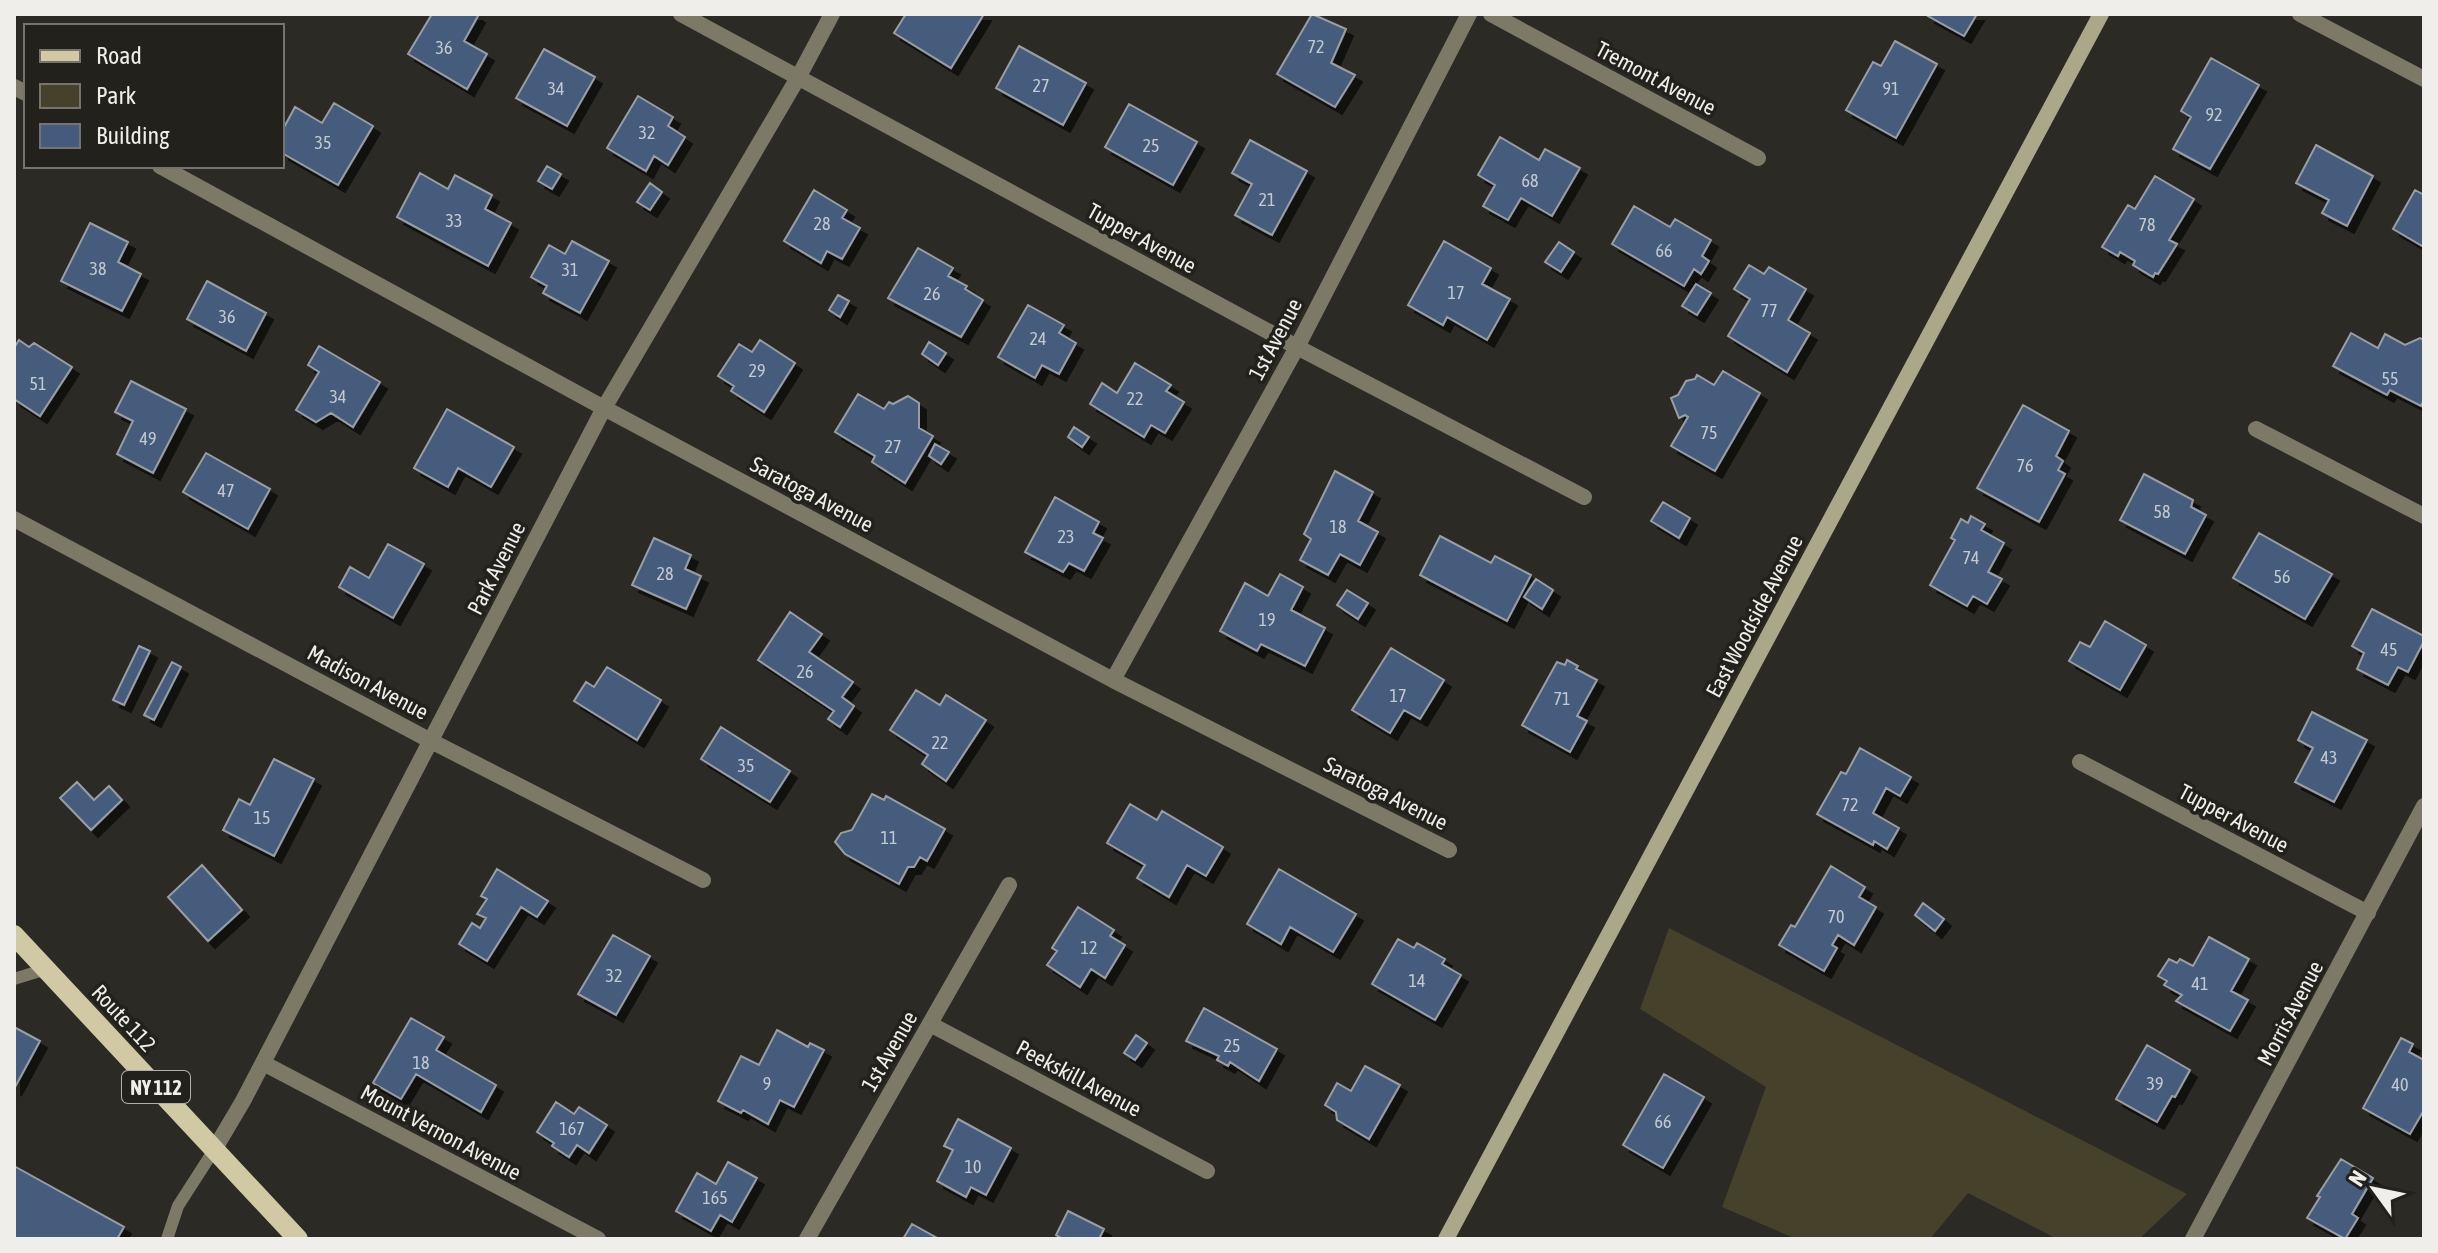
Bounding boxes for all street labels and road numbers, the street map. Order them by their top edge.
street label: Tremont Avenue [1592,36,1720,120]
street label: Tupper Avenue [1083,197,1201,279]
street label: 1st Avenue [1243,294,1307,384]
street label: Saratoga Avenue [746,451,878,537]
street label: Park Avenue [462,517,530,619]
street label: East Woodside Avenue [1700,530,1808,702]
street label: Madison Avenue [303,639,433,725]
street label: Saratoga Avenue [1320,751,1452,835]
street label: Tupper Avenue [2175,778,2293,858]
street label: Morris Avenue [2252,956,2328,1070]
street label: Route 112 [86,979,162,1057]
street label: 1st Avenue [856,1006,922,1096]
street label: Peekskill Avenue [1012,1034,1146,1122]
road number: NY 112 [122,1071,190,1103]
street label: Mount Vernon Avenue [356,1079,526,1185]

